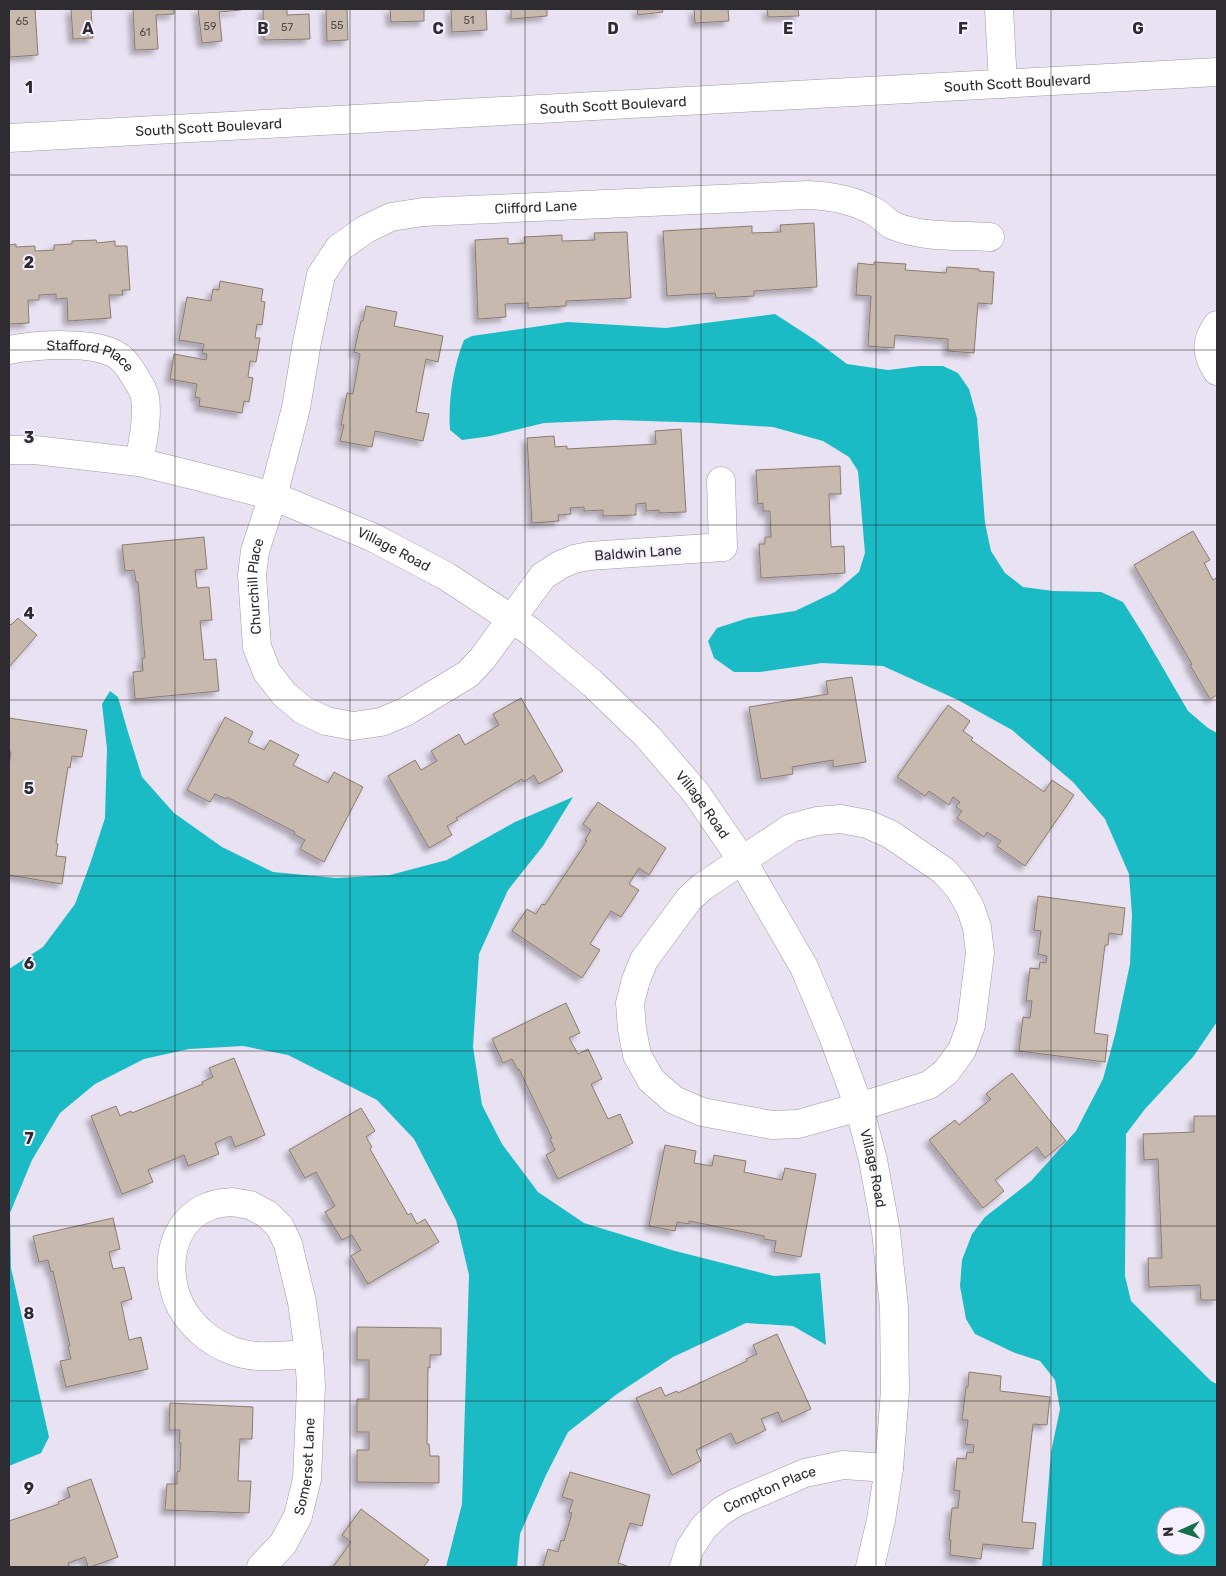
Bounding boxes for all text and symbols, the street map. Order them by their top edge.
house number: 51 [463,14,475,27]
house number: 65 [15,15,29,28]
text: A [82,19,94,38]
text: B [257,19,269,38]
house number: 55 [330,19,344,32]
text: C [432,19,444,38]
text: D [607,19,619,38]
text: E [783,19,793,38]
text: F [958,19,968,38]
text: G [1132,19,1144,38]
house number: 59 [203,20,217,33]
house number: 57 [281,21,293,34]
house number: 61 [139,26,151,39]
street label: South Scott Boulevard [944,70,1091,95]
text: 1 [25,78,33,97]
street label: South Scott Boulevard [539,92,687,117]
street label: South Scott Boulevard [135,115,283,140]
street label: Clifford Lane [494,197,578,217]
text: 2 [24,253,34,272]
street label: Stafford Place [46,337,138,375]
text: 3 [24,428,34,447]
street label: Village Road [355,523,433,575]
street label: Churchill Place [243,536,267,635]
street label: Baldwin Lane [594,541,682,565]
text: 4 [24,604,35,623]
street label: Village Road [672,767,733,842]
text: 5 [24,779,34,798]
text: 6 [24,954,34,973]
street label: Village Road [857,1127,890,1209]
text: 7 [24,1129,34,1148]
text: 8 [24,1304,35,1323]
street label: Somerset Lane [290,1417,318,1517]
street label: Compton Place [720,1462,818,1517]
text: 9 [24,1479,34,1498]
north arrow [1156,1506,1206,1556]
text: N [1160,1526,1177,1537]

